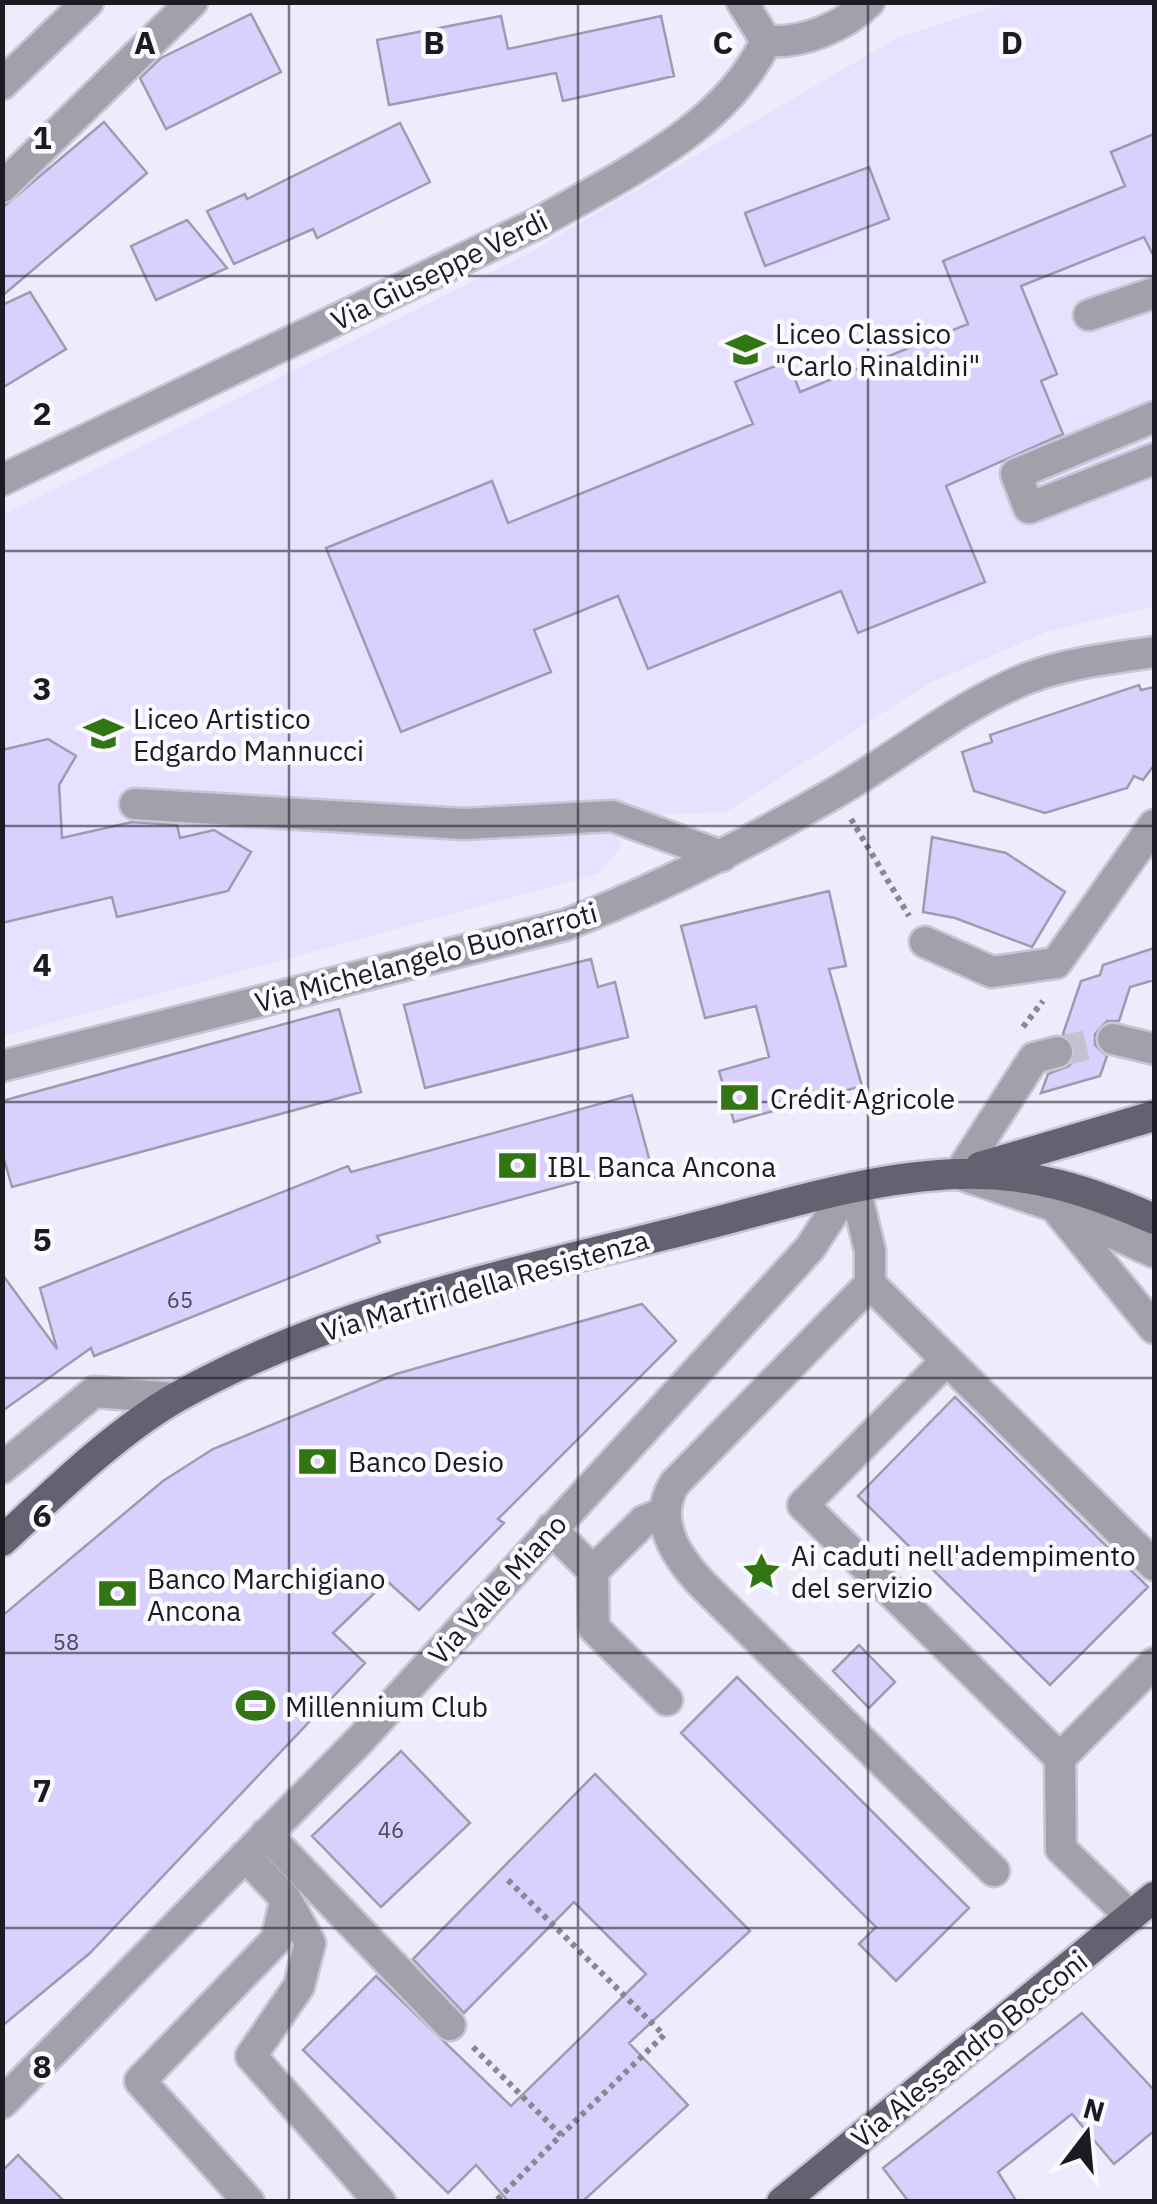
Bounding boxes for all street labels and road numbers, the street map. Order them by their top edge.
street label: Via Giuseppe Verdi [325,202,553,338]
street label: Via Michelangelo Buonarroti [251,893,601,1021]
street label: Via Martiri della Resistenza [317,1221,653,1349]
street label: Via Valle Miano [420,1506,574,1672]
street label: Via Alessandro Bocconi [843,1942,1095,2156]

